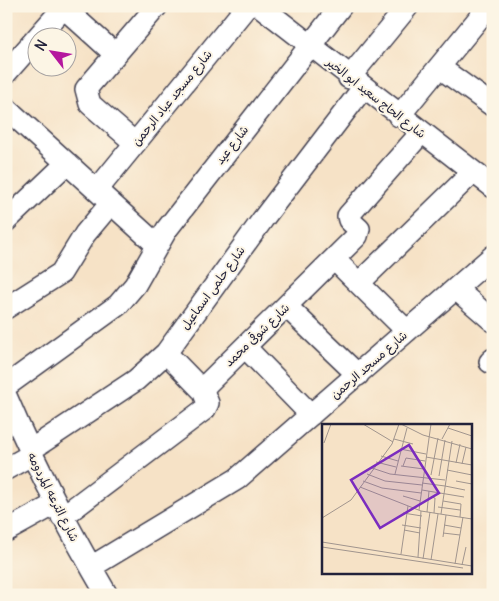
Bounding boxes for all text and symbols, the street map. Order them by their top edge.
north arrow [28,28,78,78]
text: N [31,37,51,54]
street label: شارع مسجد عباد الرحمن [128,47,216,150]
street label: شارع الحاج سعيد ابو الخير [322,54,429,143]
street label: شارع عيد [212,122,253,168]
street label: شارع حلمى اسماعيل [177,243,250,334]
street label: شارع شوقى محمد [221,300,294,371]
street label: شارع مسجد الرحمن [327,327,411,404]
inset map [322,424,472,574]
street label: شارع الترعه المردومه [23,450,82,545]

